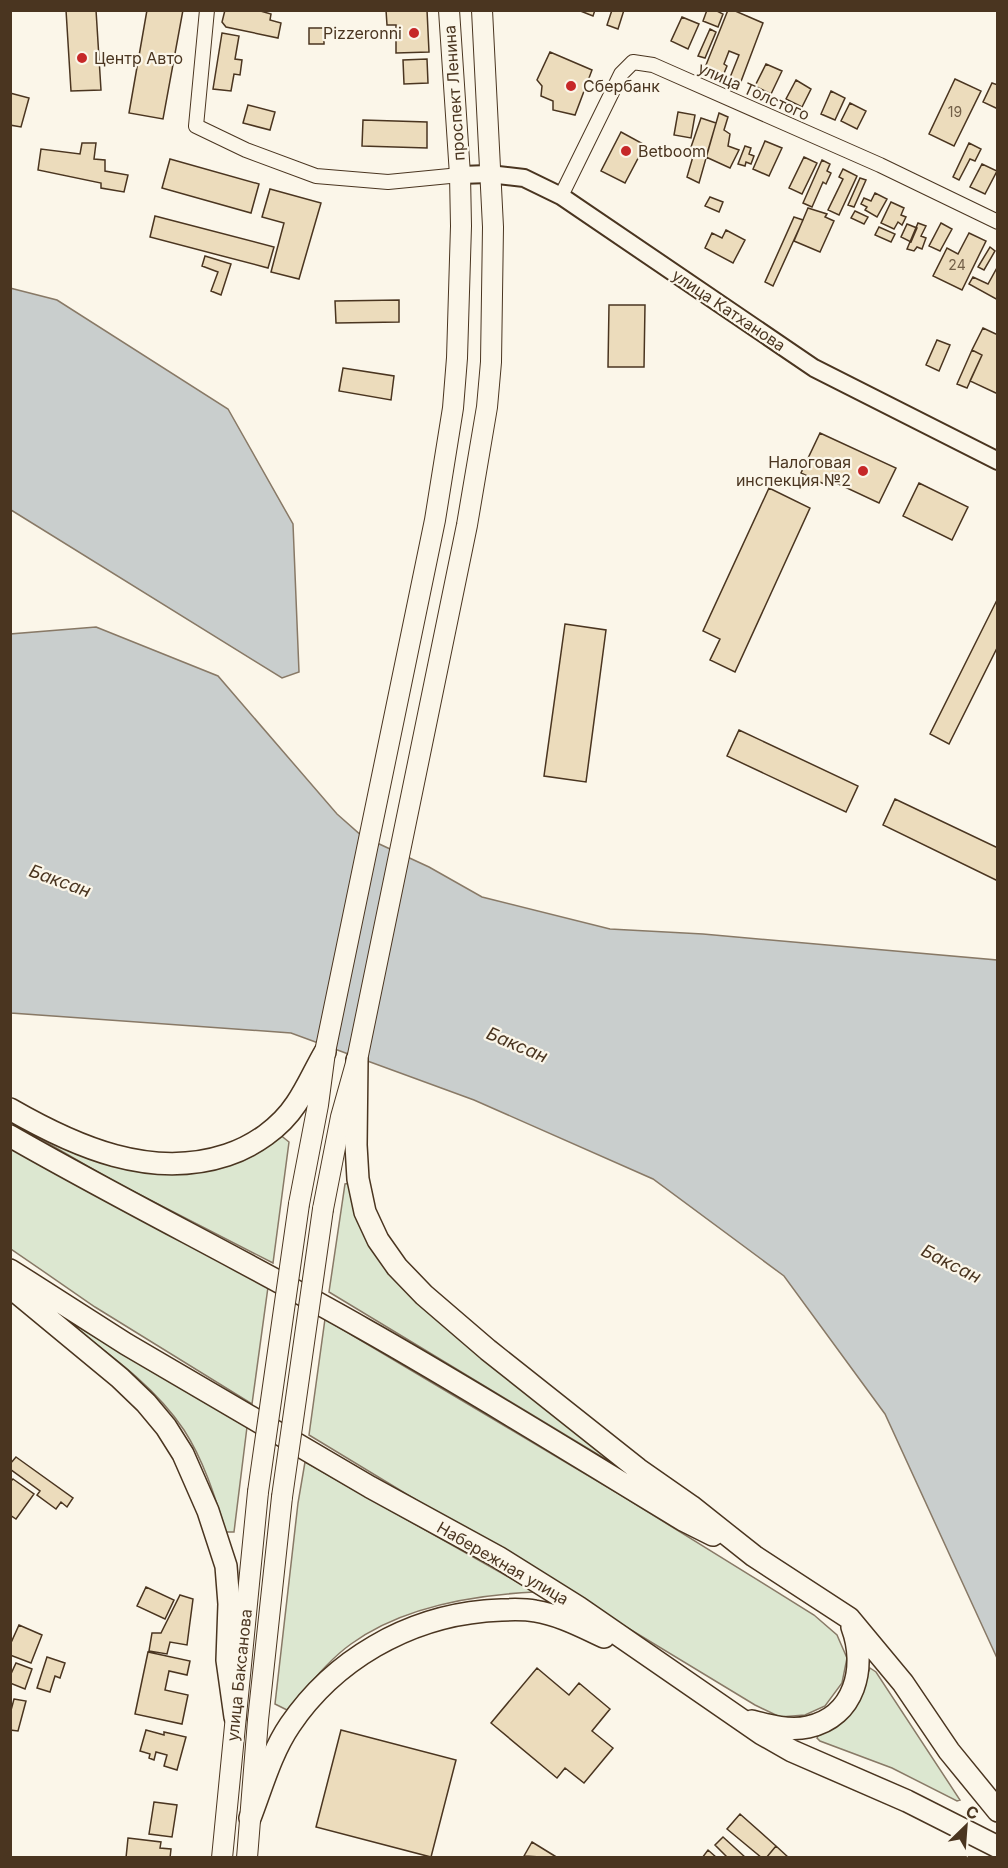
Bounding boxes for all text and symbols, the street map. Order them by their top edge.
place label: Pizzeronni [323,23,402,43]
street label: проспект Ленина [439,24,469,162]
marker: Pizzeronni [407,26,421,40]
place label: Центр Авто [94,48,183,68]
marker: Центр Авто [75,51,89,65]
street label: улица Толстого [695,57,813,125]
place label: Сбербанк [583,76,660,96]
marker: Сбербанк [564,79,578,93]
house number: 19 [948,103,962,120]
place label: Betboom [638,141,706,161]
marker: Betboom [619,144,633,158]
house number: 24 [948,256,966,273]
street label: улица Катханова [669,265,789,355]
place label: Налоговая инспекция №2 [736,452,851,490]
marker: Налоговая инспекция №2 [856,464,870,478]
water label: Баксан [26,860,94,901]
water label: Баксан [484,1022,551,1067]
water label: Баксан [918,1240,985,1288]
street label: Набережная улица [434,1517,572,1609]
street label: улица Баксанова [222,1608,256,1742]
north arrow [936,1796,996,1856]
text: С [963,1801,982,1824]

